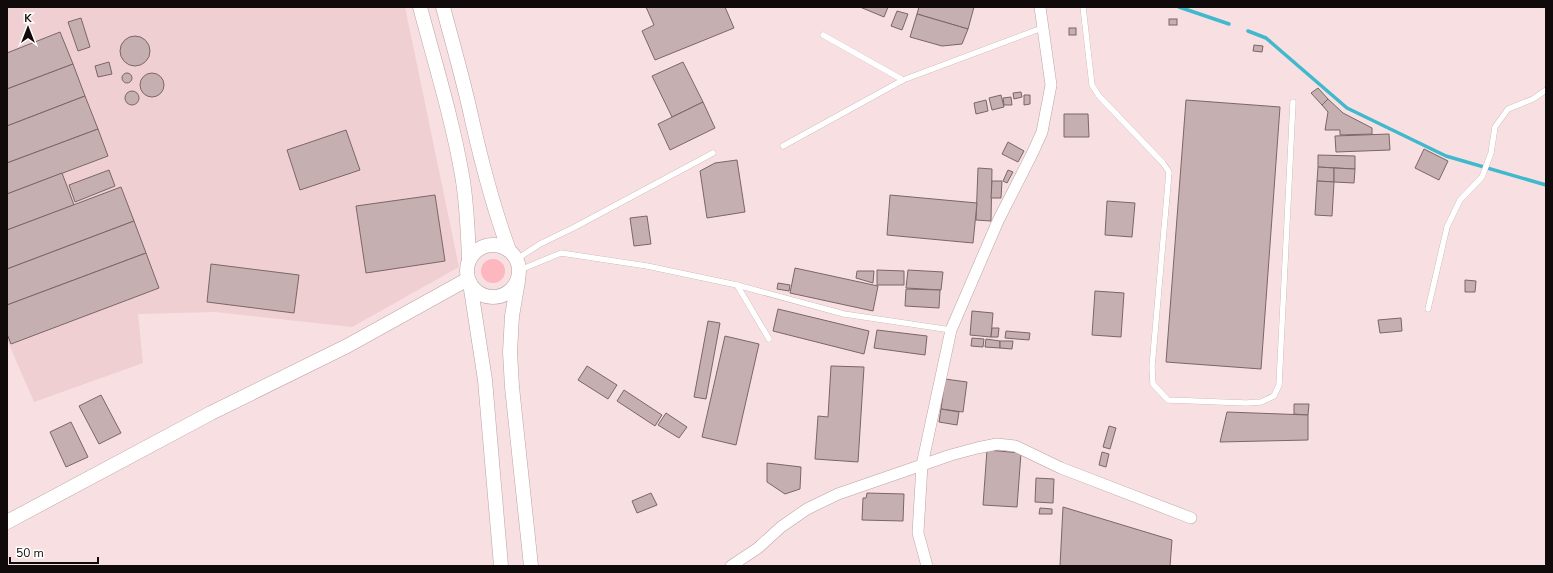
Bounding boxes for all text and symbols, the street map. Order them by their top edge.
north arrow [8,8,48,48]
text: K [24,11,32,26]
scale bar [10,539,98,565]
text: 50 m [16,545,44,561]

